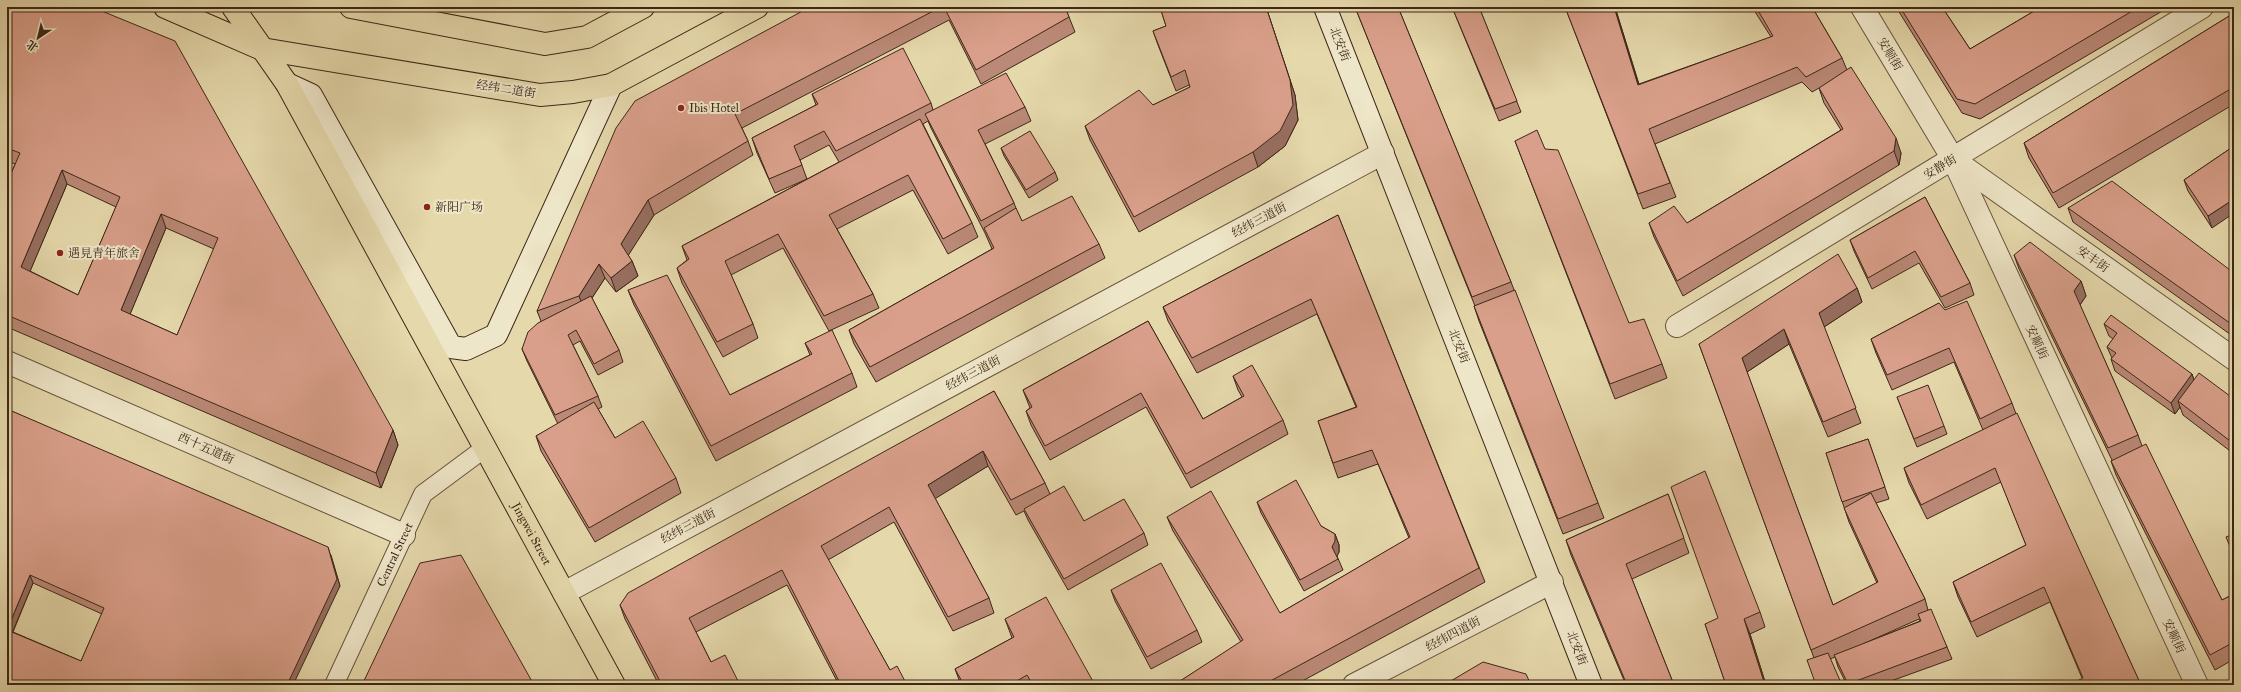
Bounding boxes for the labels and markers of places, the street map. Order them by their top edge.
place label: Ibis Hotel [689,101,740,115]
marker: Ibis Hotel [676,103,686,113]
place label: 新阳广场 [435,200,483,214]
marker: 新阳广场 [422,202,432,212]
place label: 遇見青年旅舍 [68,246,140,260]
marker: 遇見青年旅舍 [55,248,65,258]

